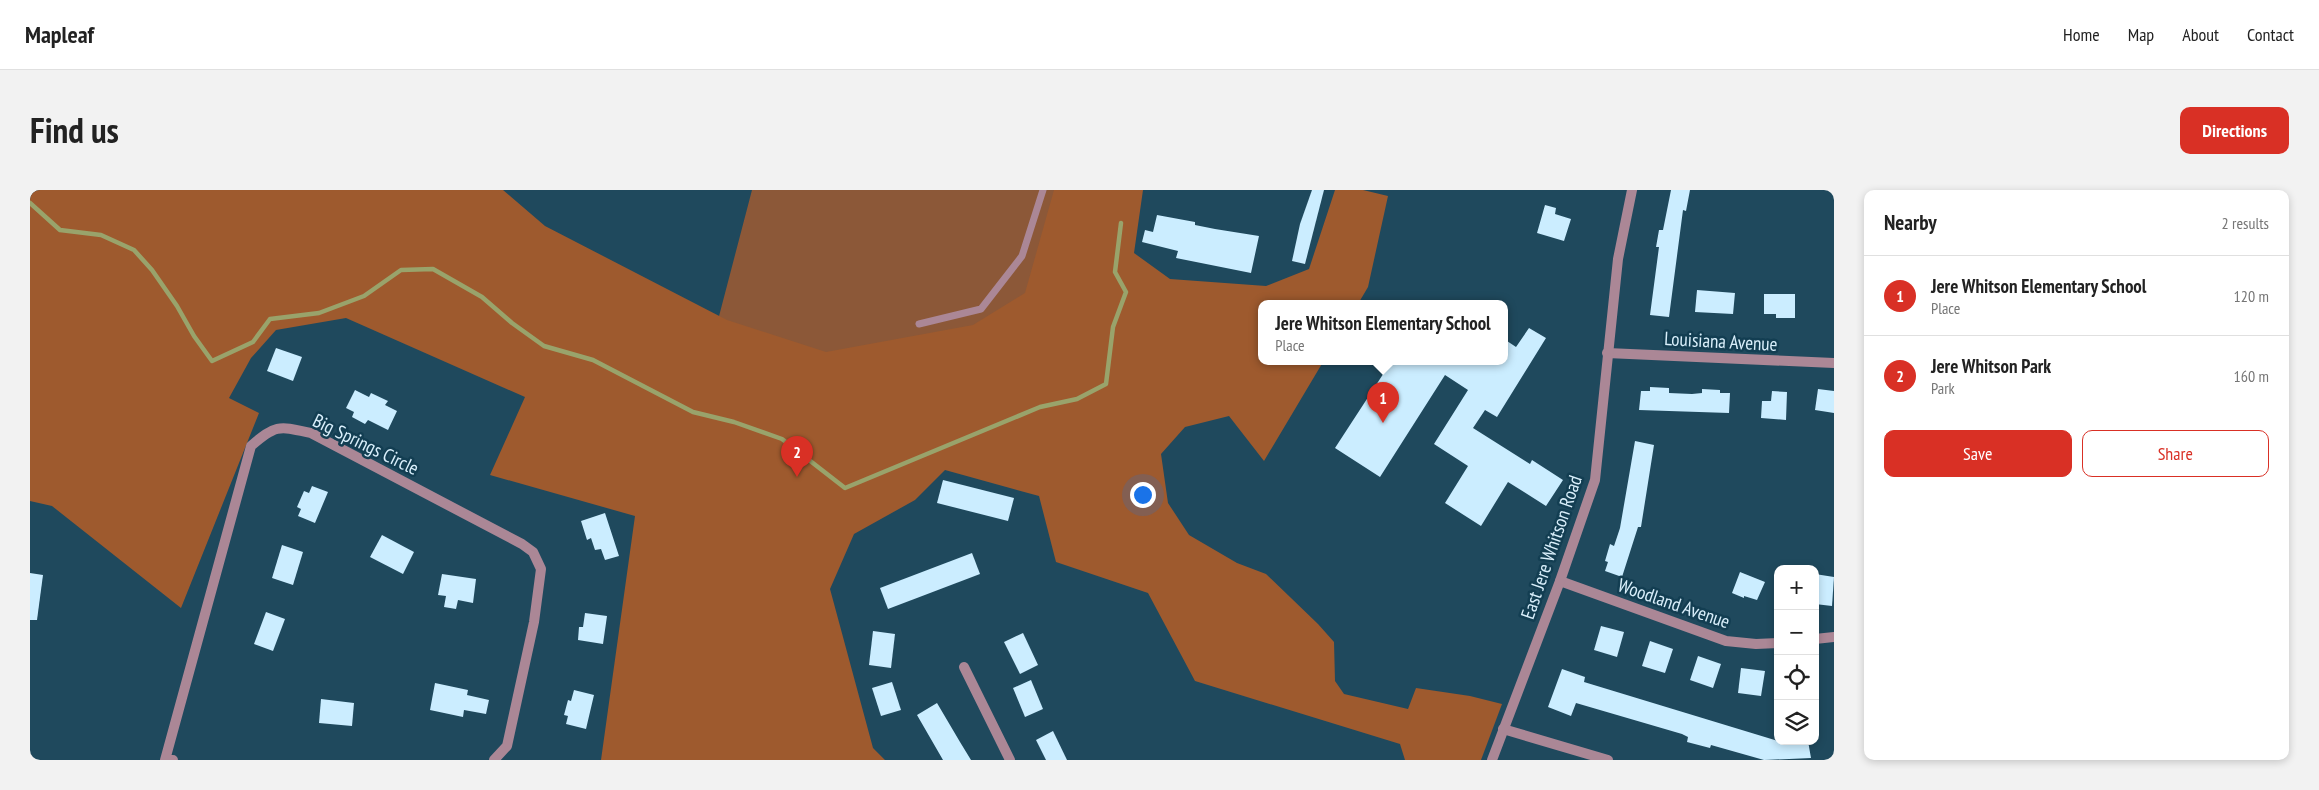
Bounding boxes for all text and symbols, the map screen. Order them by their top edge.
text: Mapleaf [25,19,94,50]
text: Home [2063,23,2100,46]
text: Map [2128,23,2154,46]
text: About [2182,23,2219,46]
text: Contact [2247,23,2294,46]
text: Find us [30,107,119,153]
button: Directions [2180,107,2289,154]
text: Nearby [1884,209,1937,236]
text: 2 results [2222,213,2269,233]
text: Jere Whitson Elementary School [1931,274,2146,298]
text: 1 [1896,286,1904,306]
text: 120 m [2234,286,2269,306]
text: Place [1931,298,1960,318]
popup [1258,300,1508,365]
text: Jere Whitson Elementary School [1275,311,1491,335]
street label: Louisiana Avenue [1664,326,1778,356]
text: Place [1275,335,1305,355]
text: Jere Whitson Park [1931,354,2051,378]
text: 2 [1896,366,1904,386]
text: 160 m [2234,366,2269,386]
text: Park [1931,378,1955,398]
pin: 1 [1367,382,1399,423]
street label: Big Springs Circle [309,408,423,480]
button: Save [1884,430,2072,477]
button: Share [2082,430,2269,477]
pin: 2 [781,436,813,477]
street label: East Jere Whitson Road [1515,472,1587,622]
your location [1130,482,1156,508]
map controls [1774,565,1819,745]
button: + [1774,565,1819,610]
street label: Woodland Avenue [1615,573,1733,633]
button: − [1774,610,1819,655]
button: locate [1774,655,1819,700]
button: layers [1774,700,1819,745]

